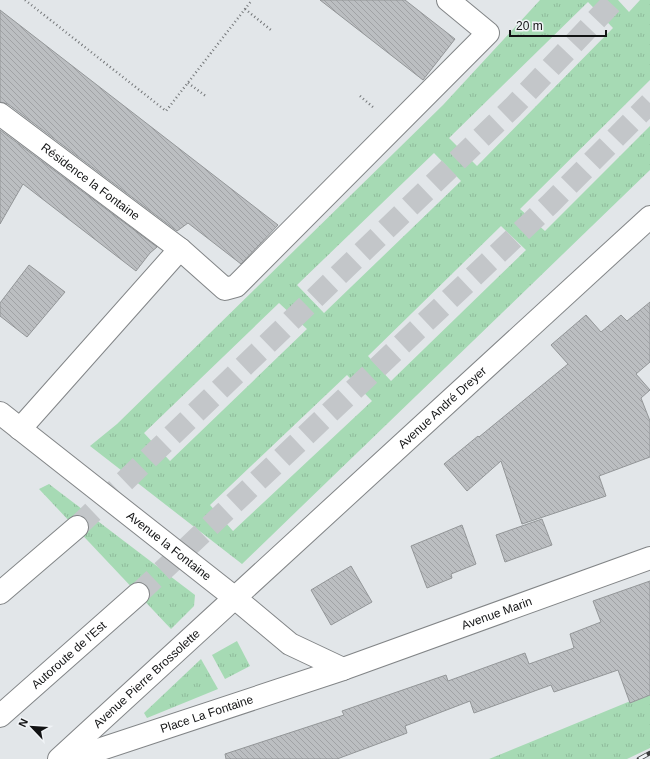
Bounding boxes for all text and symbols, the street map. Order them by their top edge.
scale bar [510,12,606,38]
text: 20 m [516,19,543,33]
street label: Résidence la Fontaine [38,140,143,223]
street label: Avenue André Dreyer [395,364,489,451]
street label: Avenue la Fontaine [124,509,214,584]
street label: Avenue Marin [460,594,534,633]
street label: Autoroute de l’Est [29,618,110,692]
street label: Avenue Pierre Brossolette [91,626,203,731]
street label: Place La Fontaine [159,692,255,736]
north arrow [12,707,52,747]
text: N [16,717,30,729]

